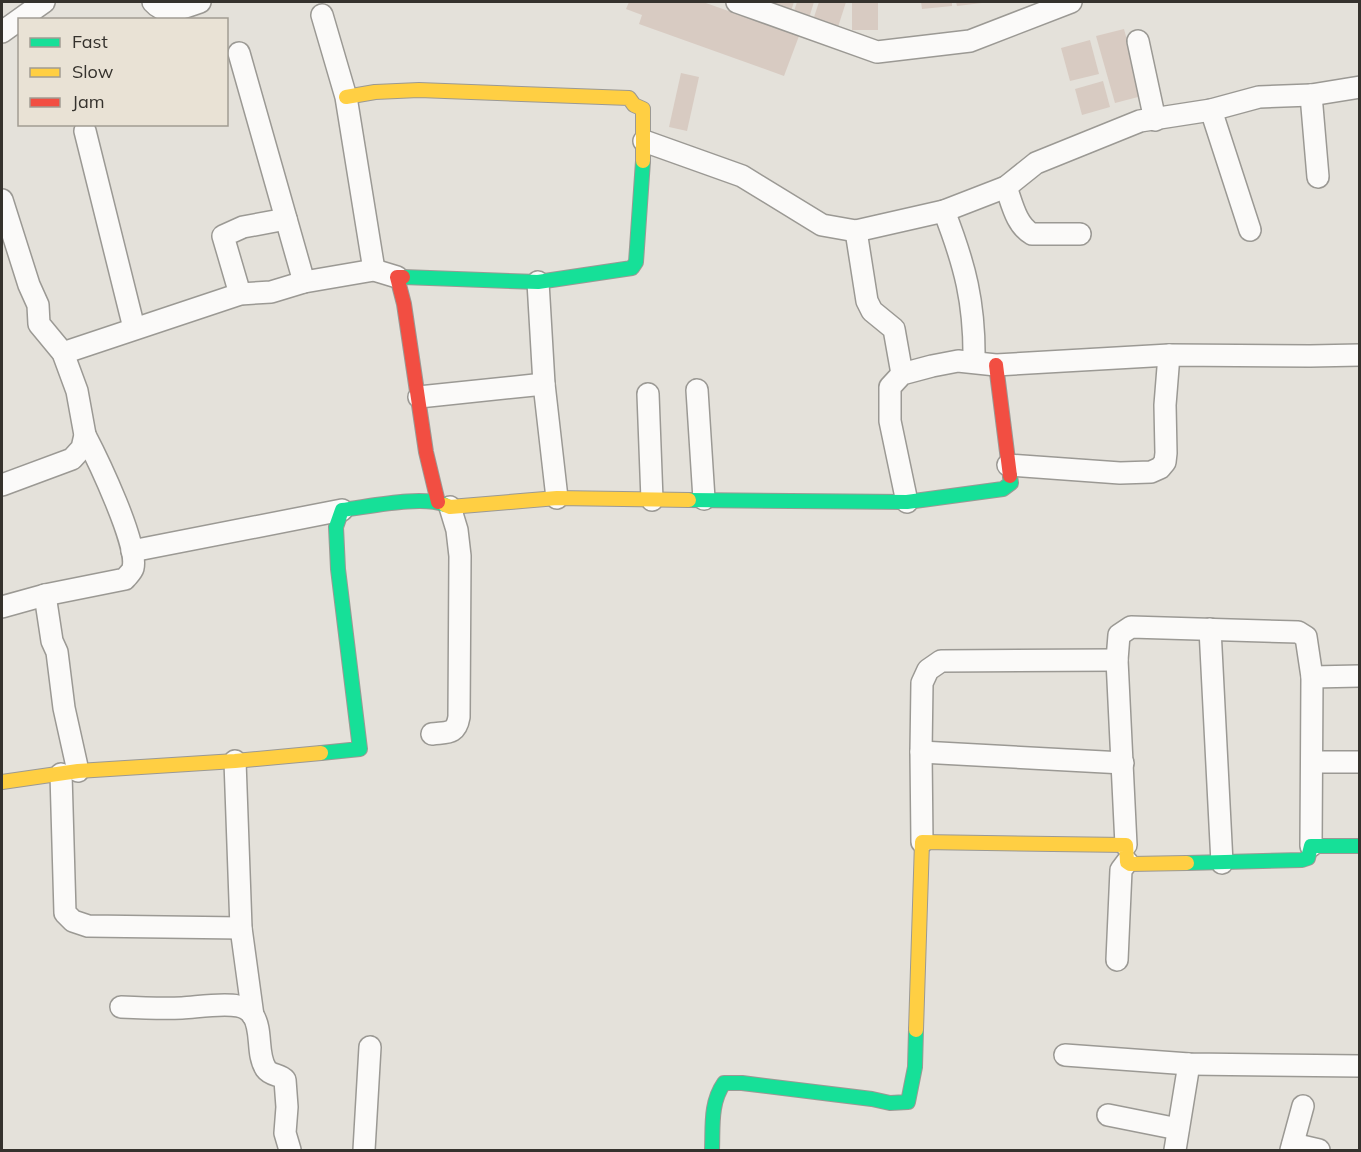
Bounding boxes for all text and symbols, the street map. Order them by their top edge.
legend [18,18,228,126]
text: Fast [72,30,108,53]
text: Slow [72,60,114,83]
text: Jam [72,90,105,113]

